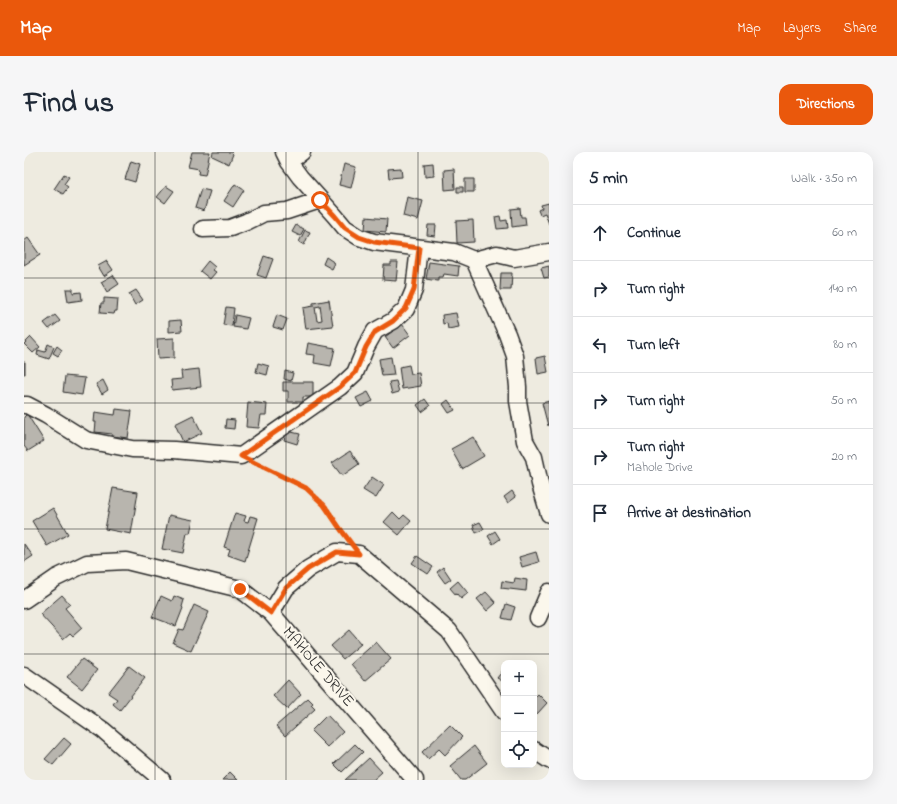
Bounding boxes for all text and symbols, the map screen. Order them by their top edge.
text: Map [20,15,52,42]
text: Map [737,18,761,39]
text: Layers [783,18,821,39]
text: Share [843,18,877,39]
text: Find us [24,84,114,125]
button: Directions [779,84,873,125]
text: 5 min [589,166,628,191]
text: Walk · 350 m [791,169,857,188]
route start [311,191,329,209]
icon: ahead [589,222,611,244]
text: Continue [627,222,681,244]
text: 60 m [832,223,857,242]
icon: right [589,278,611,300]
text: Turn right [627,278,685,300]
text: 140 m [829,279,857,298]
icon: left [589,334,611,356]
text: Turn left [627,334,680,356]
text: 80 m [833,335,857,354]
icon: right [589,390,611,412]
text: Turn right [627,390,685,412]
text: 50 m [831,391,857,410]
text: Turn right [627,436,685,458]
icon: right [589,446,611,468]
text: 20 m [832,447,857,466]
text: Mahole Drive [627,458,693,477]
icon: arrive [589,502,611,524]
text: Arrive at destination [627,502,751,524]
route end [231,580,249,598]
street label: MAHOLE DRIVE [276,622,360,712]
map controls [501,660,537,768]
button: + [501,660,537,696]
button: − [501,696,537,732]
button: locate [501,732,537,768]

